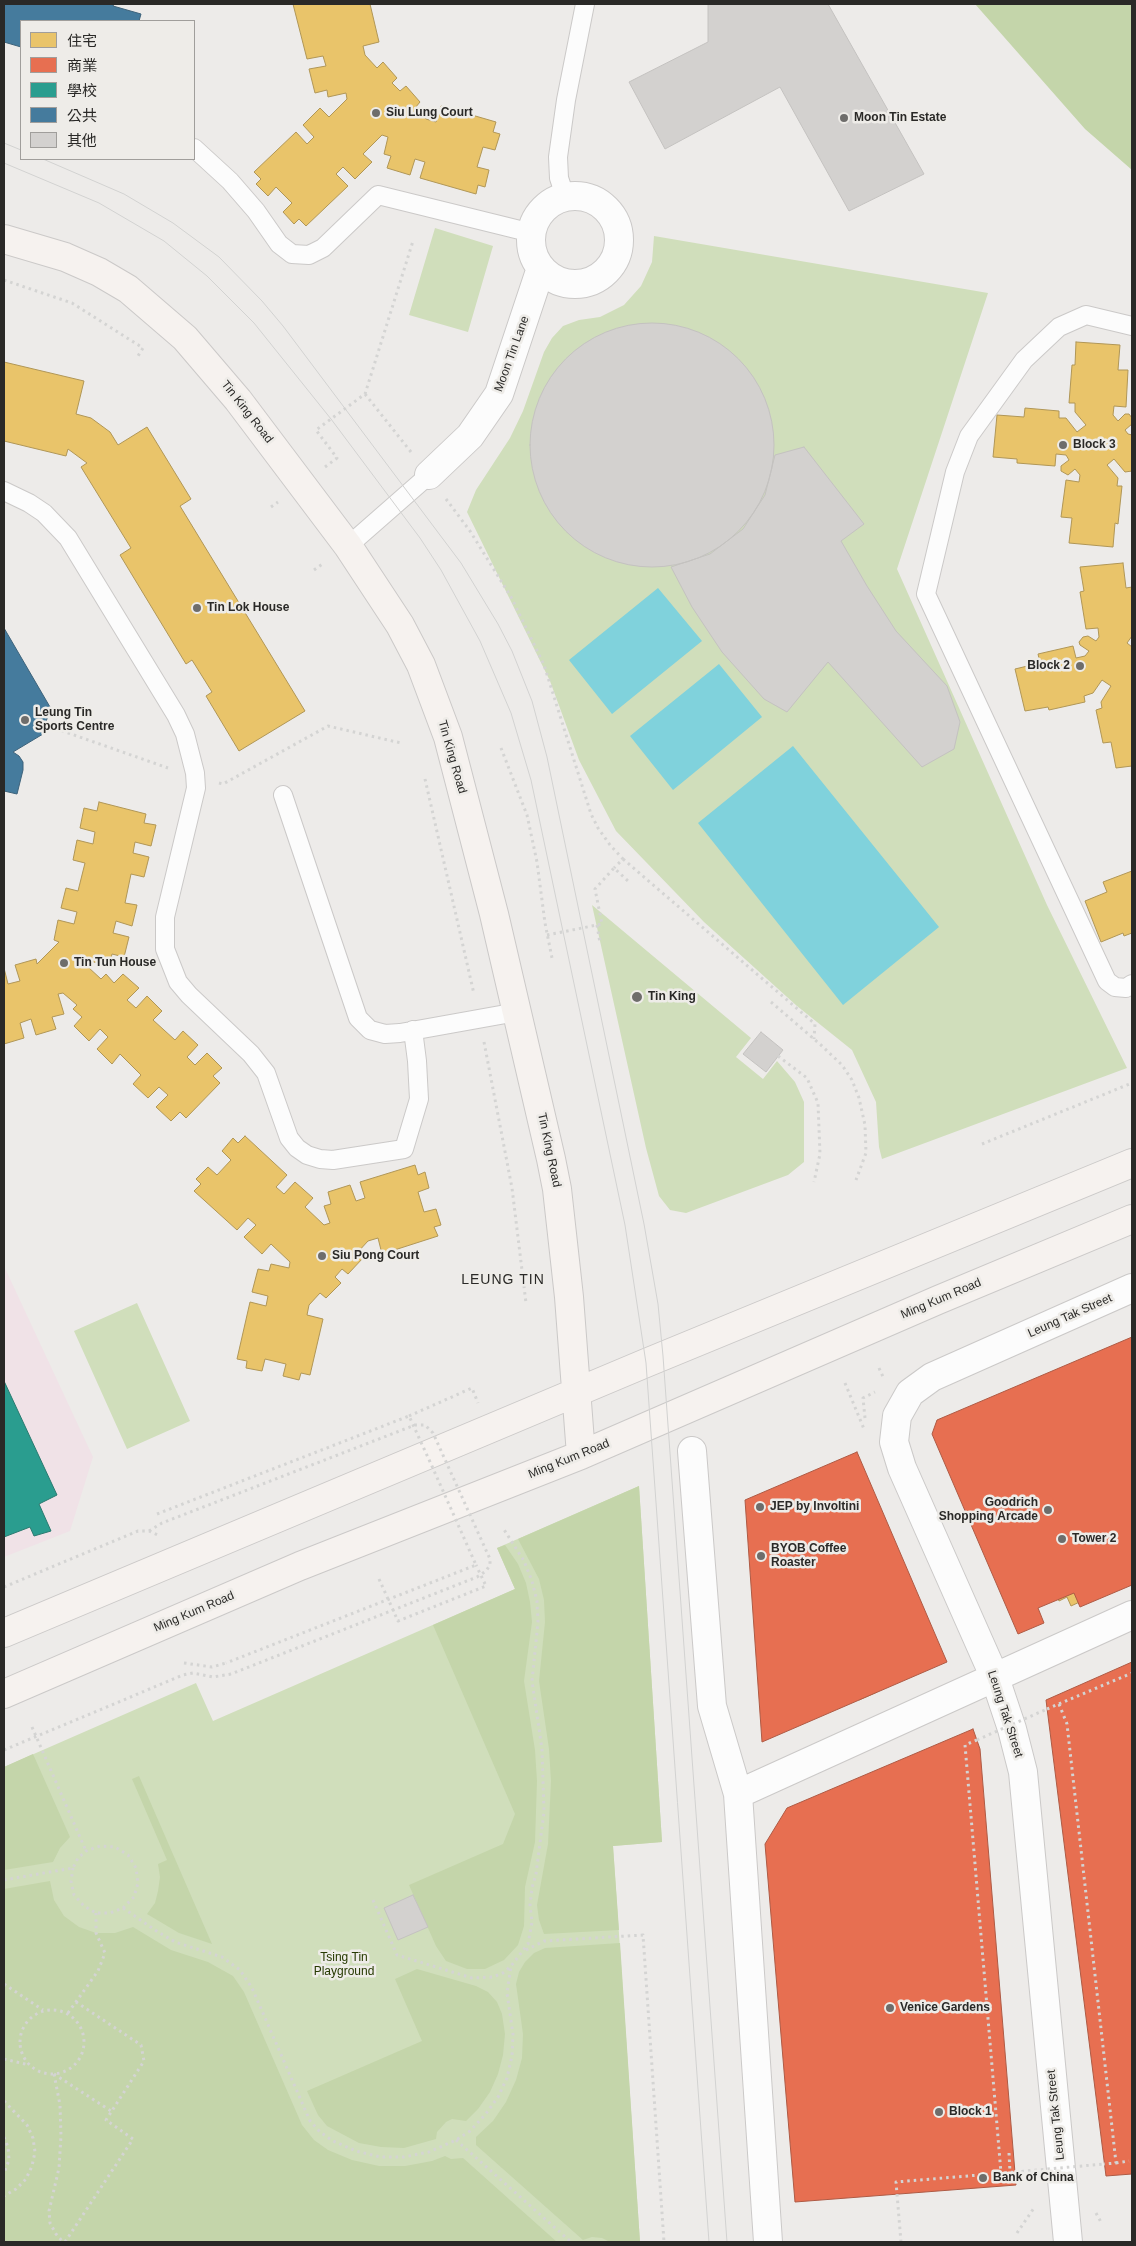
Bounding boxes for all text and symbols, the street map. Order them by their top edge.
legend [20,20,195,160]
text: 住宅 [67,32,97,49]
text: 商業 [67,57,97,74]
text: 學校 [67,82,97,99]
place label: Siu Lung Court [386,106,473,120]
text: 公共 [67,107,97,124]
marker: Siu Lung Court [370,107,382,119]
place label: Moon Tin Estate [854,111,946,125]
marker: Moon Tin Estate [838,112,850,124]
text: 其他 [67,132,97,149]
street label: Moon Tin Lane [492,314,532,394]
street label: Tin King Road [218,378,276,446]
place label: Block 3 [1073,438,1116,452]
marker: Block 3 [1057,439,1069,451]
place label: Tin Lok House [207,601,289,615]
marker: Tin Lok House [191,602,203,614]
place label: Block 2 [1027,659,1070,673]
marker: Block 2 [1074,660,1086,672]
place label: Leung Tin Sports Centre [35,706,114,734]
marker: Leung Tin Sports Centre [19,714,31,726]
street label: Tin King Road [435,719,469,795]
place label: Tin Tun House [74,956,156,970]
marker: Tin Tun House [58,957,70,969]
marker: Tin King [630,990,644,1004]
place label: Tin King [648,990,696,1004]
street label: Tin King Road [534,1112,564,1188]
place label: Siu Pong Court [332,1249,419,1263]
marker: Siu Pong Court [316,1250,328,1262]
district label: LEUNG TIN [460,1272,546,1288]
street label: Ming Kum Road [899,1276,983,1322]
street label: Leung Tak Street [1026,1291,1114,1341]
street label: Ming Kum Road [526,1436,612,1482]
place label: Goodrich Shopping Arcade [939,1496,1038,1524]
place label: JEP by Involtini [770,1500,859,1514]
marker: JEP by Involtini [754,1501,766,1513]
marker: Goodrich Shopping Arcade [1042,1504,1054,1516]
place label: Tower 2 [1072,1532,1116,1546]
marker: Tower 2 [1056,1533,1068,1545]
place label: BYOB Coffee Roaster [771,1542,846,1570]
marker: BYOB Coffee Roaster [755,1550,767,1562]
street label: Ming Kum Road [152,1589,236,1635]
street label: Leung Tak Street [984,1669,1026,1759]
park label: Tsing Tin Playground [314,1951,374,1979]
place label: Venice Gardens [900,2001,990,2015]
marker: Venice Gardens [884,2002,896,2014]
street label: Leung Tak Street [1044,2069,1068,2161]
place label: Block 1 [949,2105,992,2119]
marker: Block 1 [933,2106,945,2118]
place label: Bank of China [993,2171,1074,2185]
marker: Bank of China [977,2172,989,2184]

